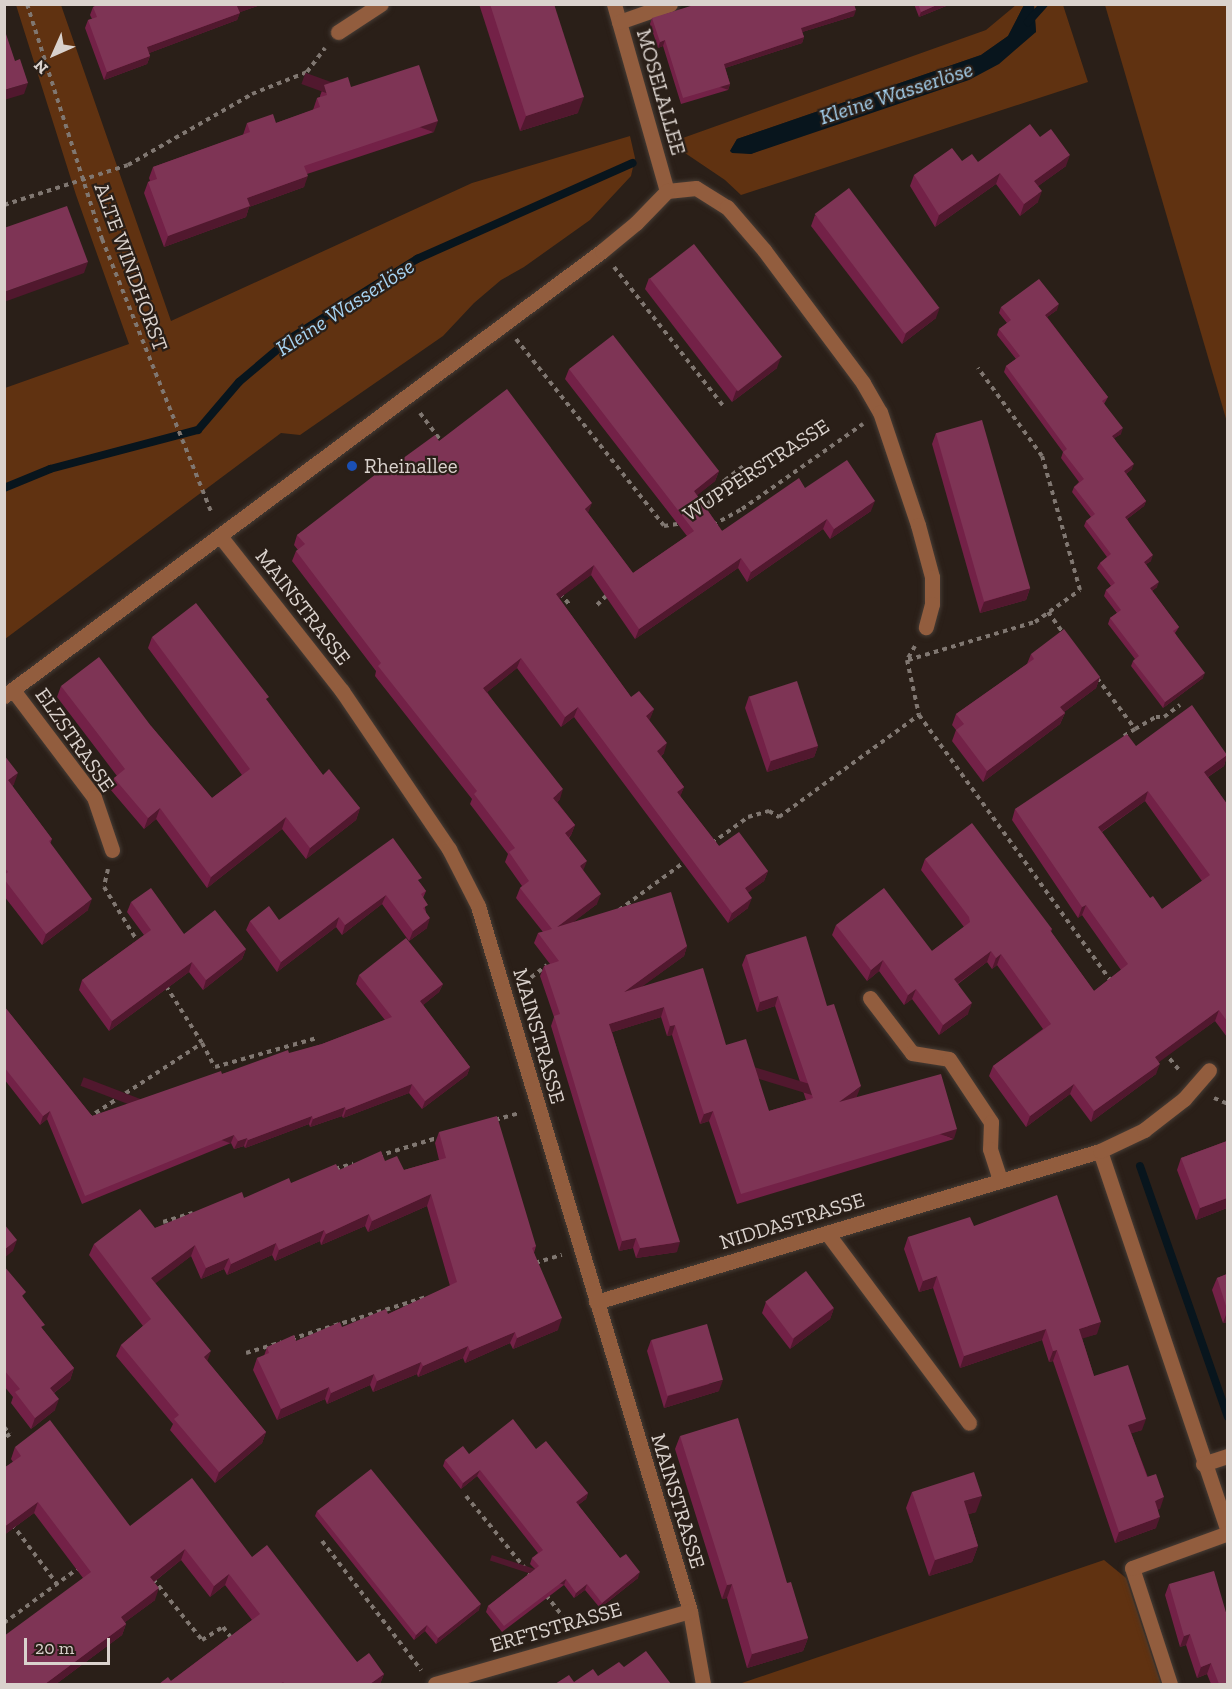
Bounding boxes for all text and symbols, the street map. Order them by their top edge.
north arrow [24,24,84,84]
street label: MOSELALLEE [631,26,691,158]
text: N [30,56,52,78]
water label: Kleine Wasserlöse [816,56,976,130]
street label: ALTE WINDHORST [89,179,173,355]
water label: Kleine Wasserlöse [271,252,419,362]
street label: WUPPERSTRASSE [678,413,834,527]
place label: Rheinallee [364,453,458,479]
marker: Rheinallee [345,459,359,473]
street label: MAINSTRASSE [250,544,356,670]
street label: ELZSTRASSE [30,683,120,797]
street label: MAINSTRASSE [508,965,570,1107]
street label: NIDDASTRASSE [717,1187,867,1255]
street label: MAINSTRASSE [645,1430,711,1572]
street label: ERFTSTRASSE [487,1596,625,1658]
scale bar [27,1626,112,1664]
text: 20 m [35,1637,74,1659]

